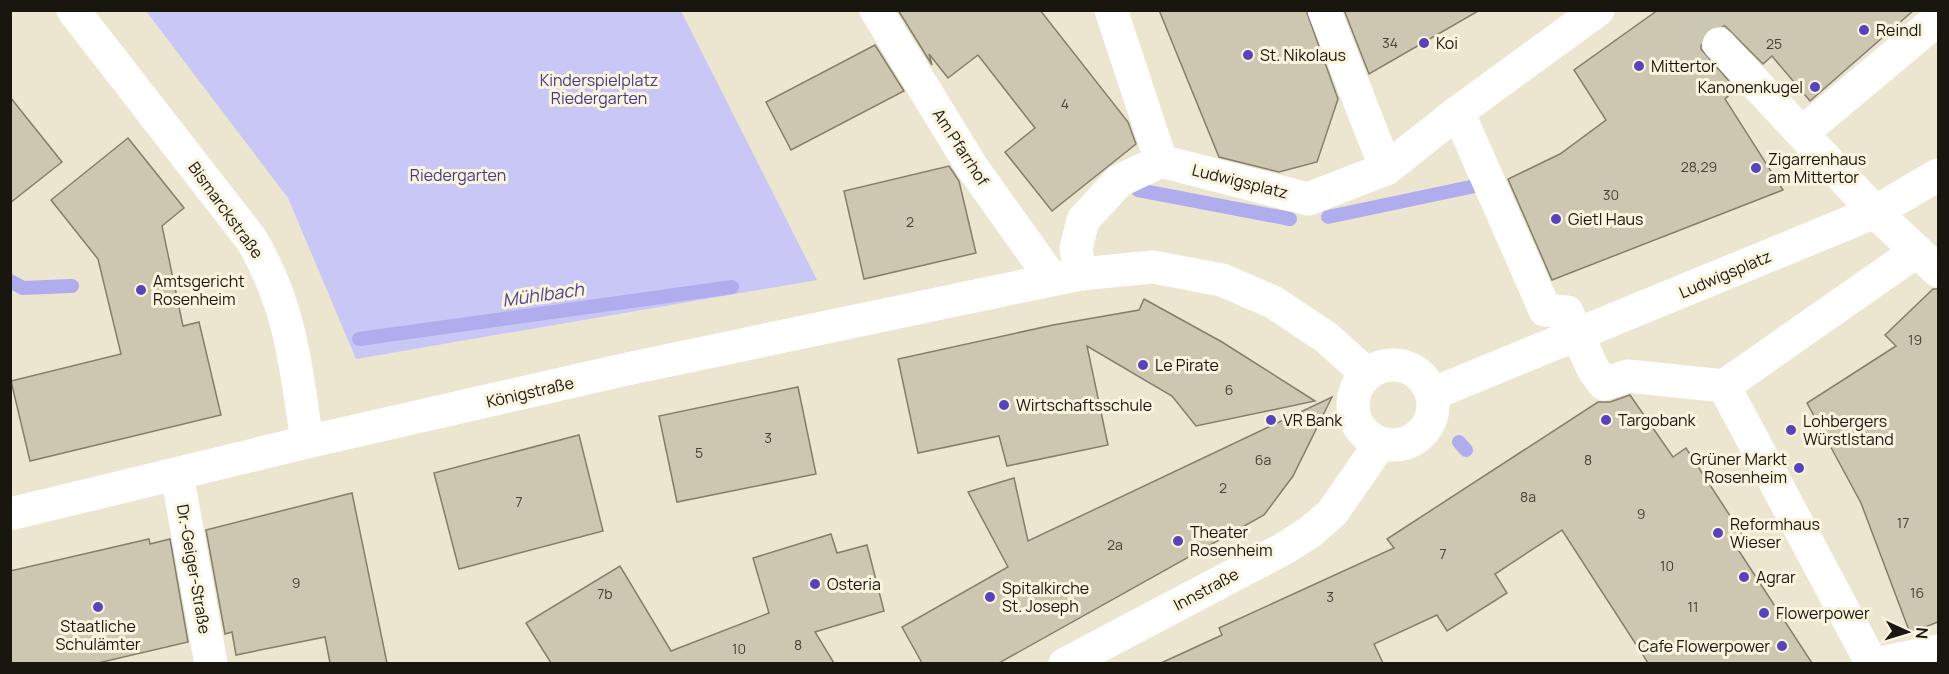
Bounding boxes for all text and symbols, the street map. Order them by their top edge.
place label: Reindl [1876,19,1922,41]
marker: Reindl [1857,23,1871,37]
place label: Koi [1436,32,1458,54]
house number: 34 [1382,33,1398,52]
house number: 25 [1766,34,1782,53]
marker: Koi [1417,36,1431,50]
place label: St. Nikolaus [1260,44,1346,66]
marker: St. Nikolaus [1241,48,1255,62]
place label: Mittertor [1651,55,1717,77]
marker: Mittertor [1632,59,1646,73]
park label: Kinderspielplatz Riedergarten [540,69,658,109]
place label: Kanonenkugel [1698,76,1803,98]
marker: Kanonenkugel [1808,80,1822,94]
house number: 4 [1061,94,1069,113]
street label: Am Pfarrhof [928,104,994,190]
place label: Zigarrenhaus am Mittertor [1768,148,1866,188]
street label: Bismarckstraße [183,157,269,263]
house number: 28,29 [1681,157,1717,176]
street label: Ludwigsplatz [1190,158,1290,204]
marker: Zigarrenhaus am Mittertor [1749,161,1763,175]
park label: Riedergarten [410,164,506,186]
house number: 30 [1603,185,1619,204]
place label: Gietl Haus [1568,208,1643,230]
house number: 2 [906,212,914,231]
marker: Gietl Haus [1549,212,1563,226]
street label: Ludwigsplatz [1676,245,1774,303]
place label: Amtsgericht Rosenheim [153,270,245,310]
water label: Mühlbach [501,276,586,312]
marker: Amtsgericht Rosenheim [134,283,148,297]
house number: 19 [1908,330,1922,349]
place label: Le Pirate [1155,354,1219,376]
marker: Le Pirate [1136,358,1150,372]
street label: Königstraße [484,371,576,413]
house number: 6 [1225,380,1233,399]
place label: Wirtschaftsschule [1016,394,1152,416]
marker: Wirtschaftsschule [997,398,1011,412]
place label: VR Bank [1283,409,1343,431]
place label: Targobank [1618,409,1697,431]
place label: Lohbergers Würstlstand [1803,410,1894,450]
marker: VR Bank [1264,413,1278,427]
marker: Targobank [1599,413,1613,427]
marker: Lohbergers Würstlstand [1784,423,1798,437]
house number: 3 [764,428,772,447]
house number: 5 [695,443,703,462]
place label: Grüner Markt Rosenheim [1690,448,1787,488]
house number: 6a [1255,450,1271,469]
house number: 8 [1584,450,1592,469]
marker: Grüner Markt Rosenheim [1792,461,1806,475]
house number: 2 [1219,478,1227,497]
house number: 8a [1520,487,1536,506]
house number: 7 [515,492,523,511]
street label: Dr.-Geiger-Straße [172,502,216,636]
house number: 9 [1637,504,1645,523]
place label: Reformhaus Wieser [1730,513,1820,553]
house number: 17 [1897,513,1909,532]
place label: Theater Rosenheim [1190,521,1273,561]
marker: Reformhaus Wieser [1711,526,1725,540]
marker: Theater Rosenheim [1171,534,1185,548]
house number: 2a [1107,535,1123,554]
house number: 7 [1439,544,1447,563]
house number: 10 [1660,556,1674,575]
street label: Innstraße [1170,563,1242,615]
place label: Agrar [1756,566,1796,588]
marker: Agrar [1737,570,1751,584]
house number: 9 [292,573,300,592]
place label: Osteria [827,573,881,595]
marker: Osteria [808,577,822,591]
place label: Spitalkirche St. Joseph [1002,577,1089,617]
house number: 16 [1910,583,1924,602]
house number: 7b [597,584,613,603]
house number: 3 [1326,587,1334,606]
marker: Spitalkirche St. Joseph [983,590,997,604]
house number: 11 [1688,597,1698,616]
marker: Staatliche Schulämter [91,600,105,614]
place label: Flowerpower [1776,602,1870,624]
north arrow [1877,602,1937,662]
marker: Flowerpower [1757,606,1771,620]
place label: Staatliche Schulämter [55,615,141,655]
text: N [1911,627,1933,640]
house number: 8 [794,635,802,654]
place label: Cafe Flowerpower [1638,635,1770,657]
house number: 10 [732,639,746,658]
marker: Cafe Flowerpower [1775,639,1789,653]

